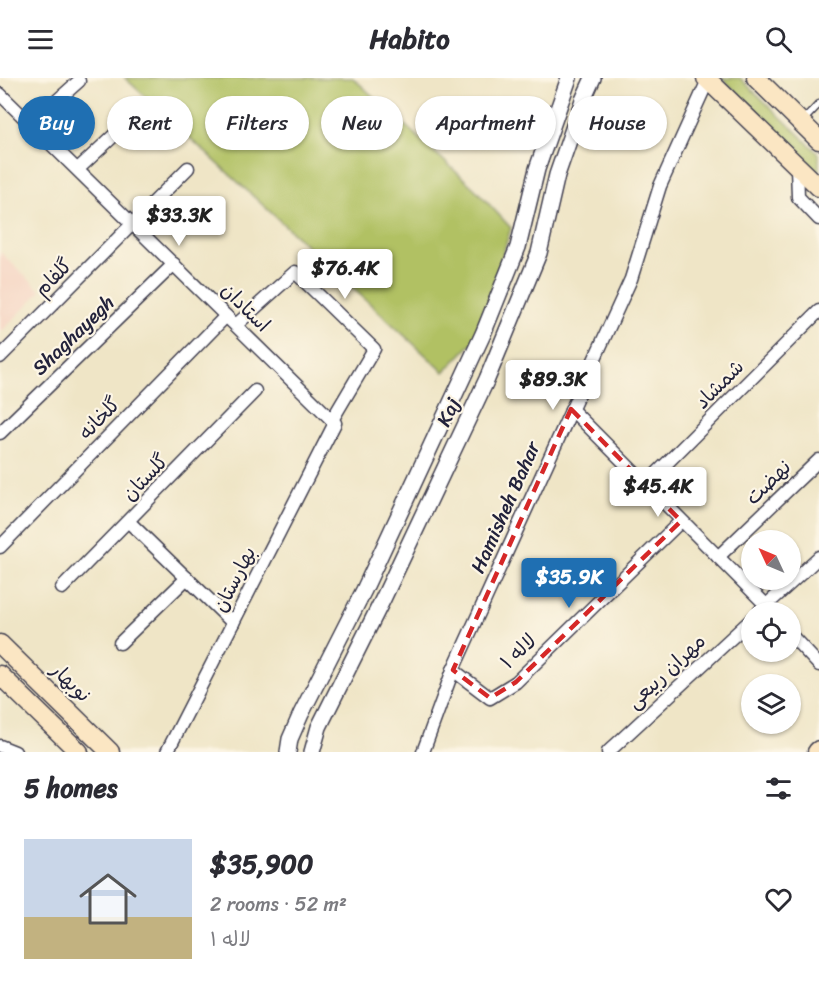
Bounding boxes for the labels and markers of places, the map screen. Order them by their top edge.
pin: $33.3K [130,196,228,247]
pin: $76.4K [296,249,394,300]
pin: $89.3K [504,360,602,411]
pin: $45.4K [609,467,707,518]
pin: $35.9K [520,558,618,609]

